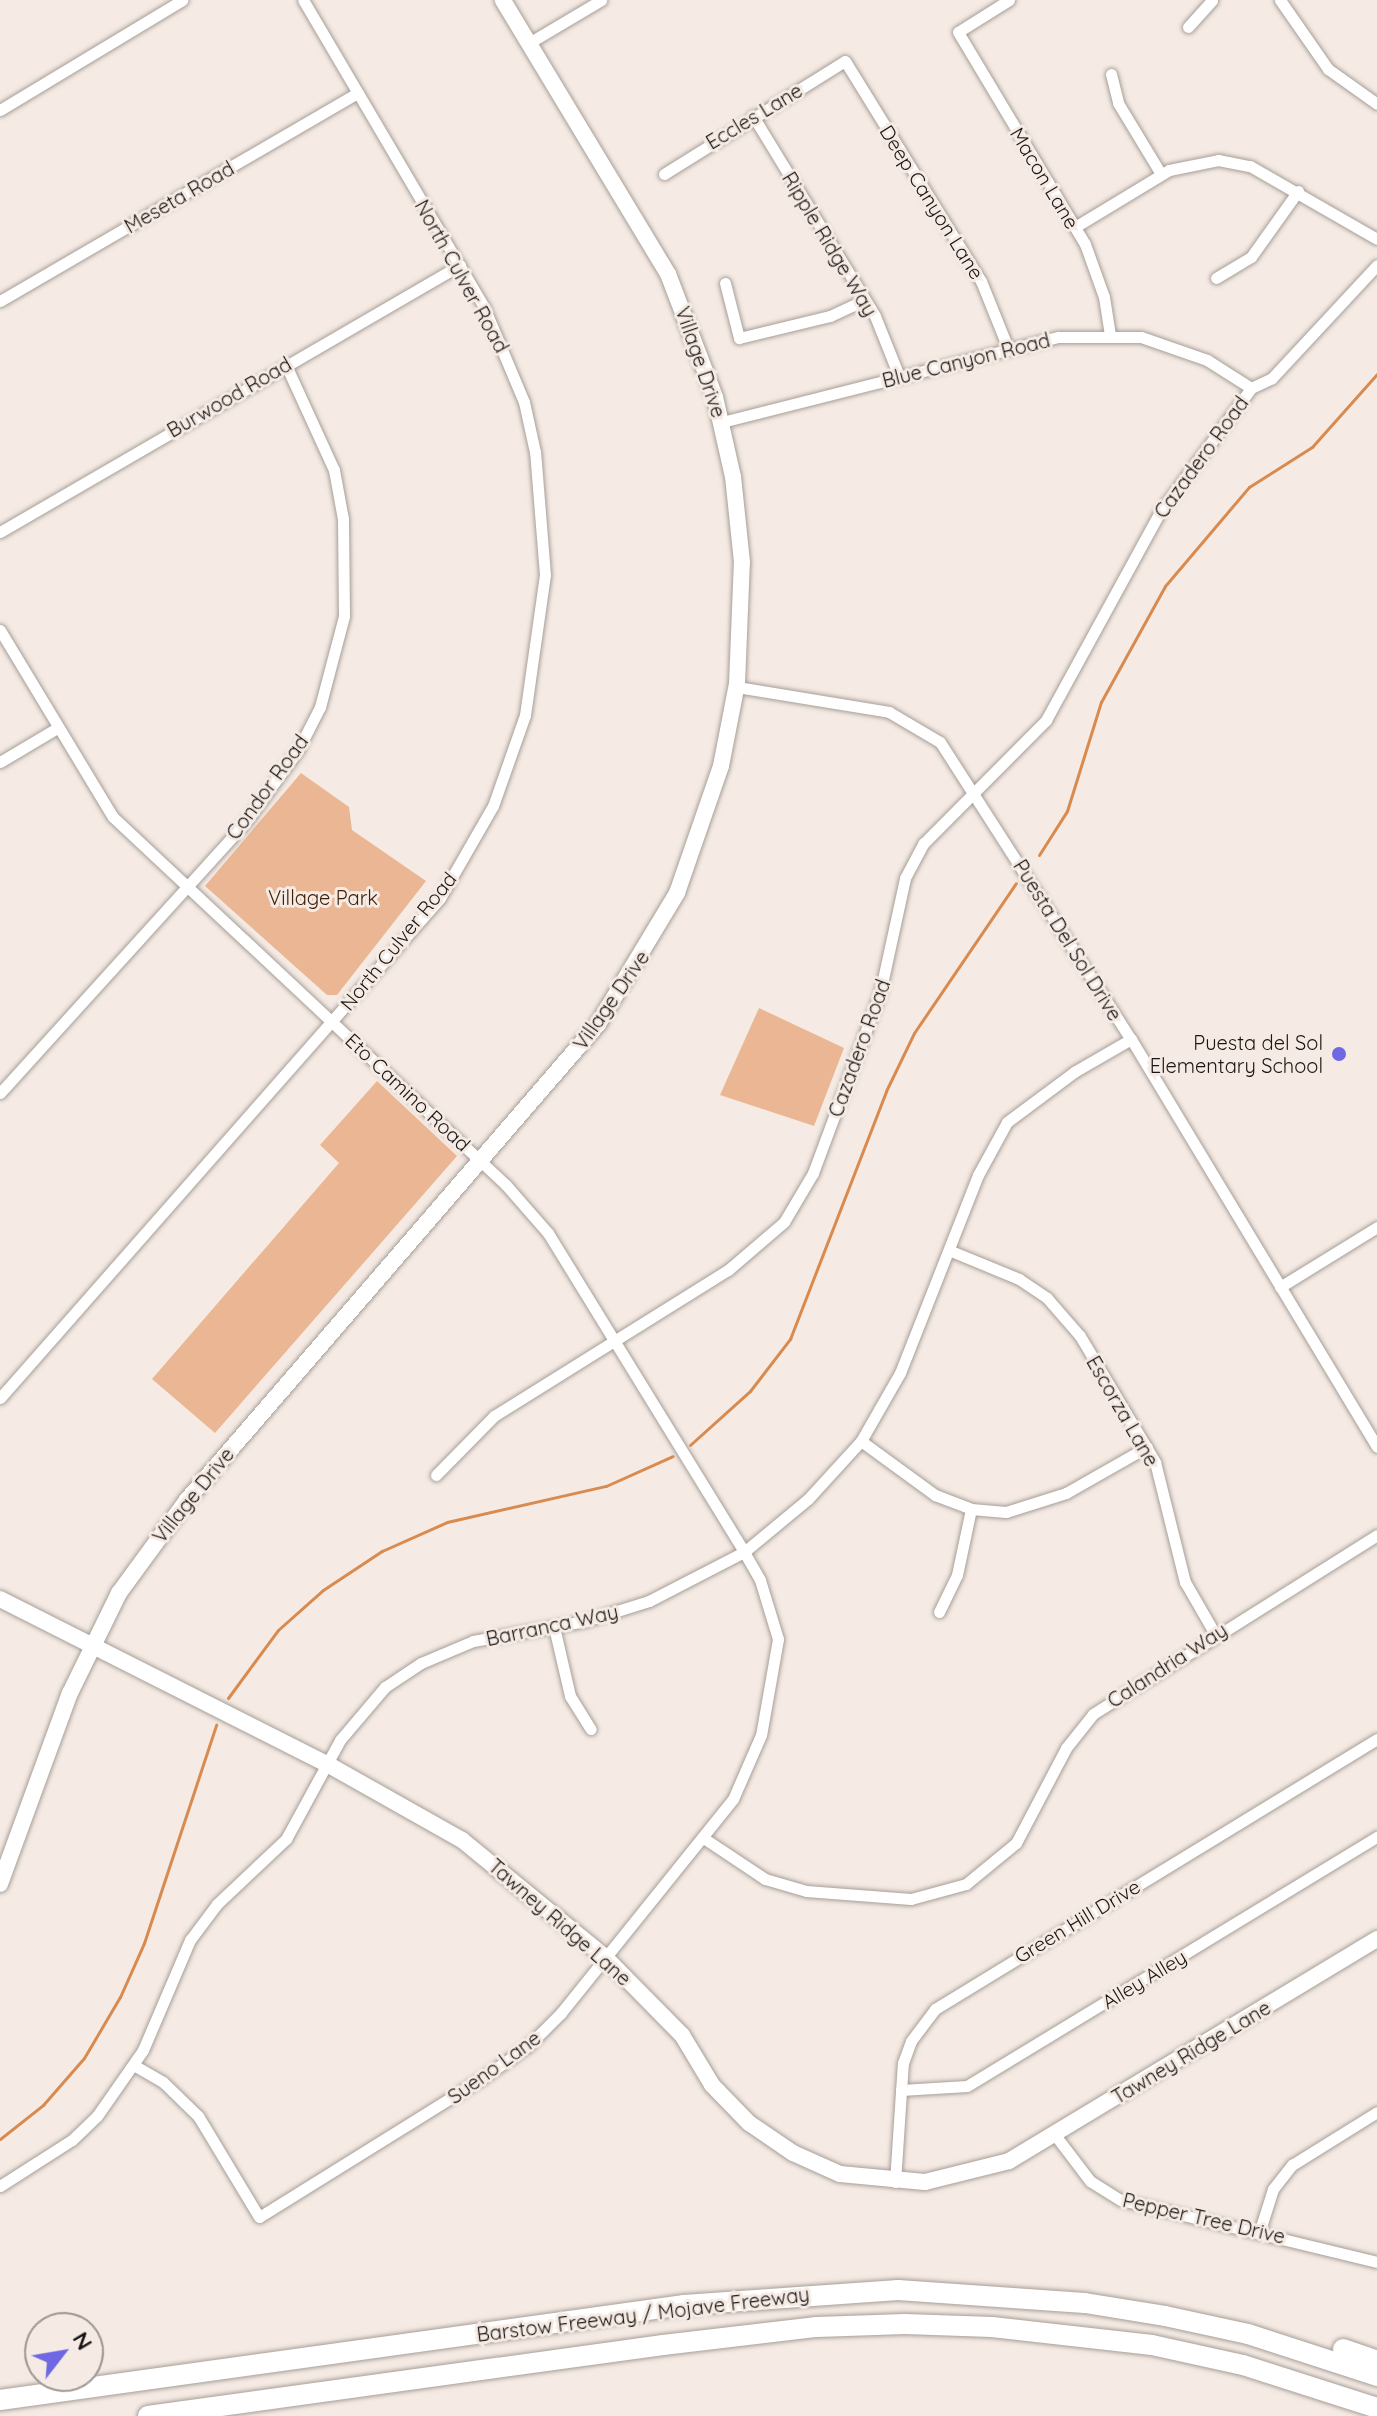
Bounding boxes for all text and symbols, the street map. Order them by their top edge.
street label: Eccles Lane [701,78,807,154]
street label: Deep Canyon Lane [875,120,989,284]
street label: Macon Lane [1005,123,1085,233]
street label: Meseta Road [120,156,238,238]
street label: Ripple Ridge Way [777,167,883,321]
street label: North Culver Road [410,195,514,357]
street label: Village Drive [671,303,731,421]
street label: Blue Canyon Road [880,328,1052,392]
street label: Burwood Road [163,352,295,442]
street label: Cazadero Road [1149,391,1253,523]
street label: Condor Road [221,730,313,844]
street label: Puesta Del Sol Drive [1009,855,1127,1025]
street label: North Culver Road [335,867,461,1015]
park label: Village Park [268,885,378,909]
street label: Village Drive [568,946,654,1054]
street label: Cazadero Road [823,976,895,1120]
street label: Eto Camino Road [341,1028,475,1156]
place label: Puesta del Sol Elementary School [1150,1030,1323,1077]
marker: Puesta del Sol Elementary School [1330,1045,1348,1063]
street label: Escorza Lane [1082,1351,1164,1471]
street label: Village Drive [147,1442,239,1548]
street label: Barranca Way [484,1599,620,1651]
street label: Calandria Way [1103,1617,1231,1713]
street label: Tawney Ridge Lane [484,1854,636,1990]
street label: Green Hill Drive [1010,1874,1144,1968]
street label: Alley Alley [1097,1944,1191,2014]
street label: Tawney Ridge Lane [1107,1995,1275,2109]
street label: Sueno Lane [443,2025,545,2109]
street label: Pepper Tree Drive [1120,2188,1288,2248]
street label: Barstow Freeway / Mojave Freeway [475,2282,811,2346]
north arrow [24,2312,104,2392]
text: N [67,2327,99,2355]

